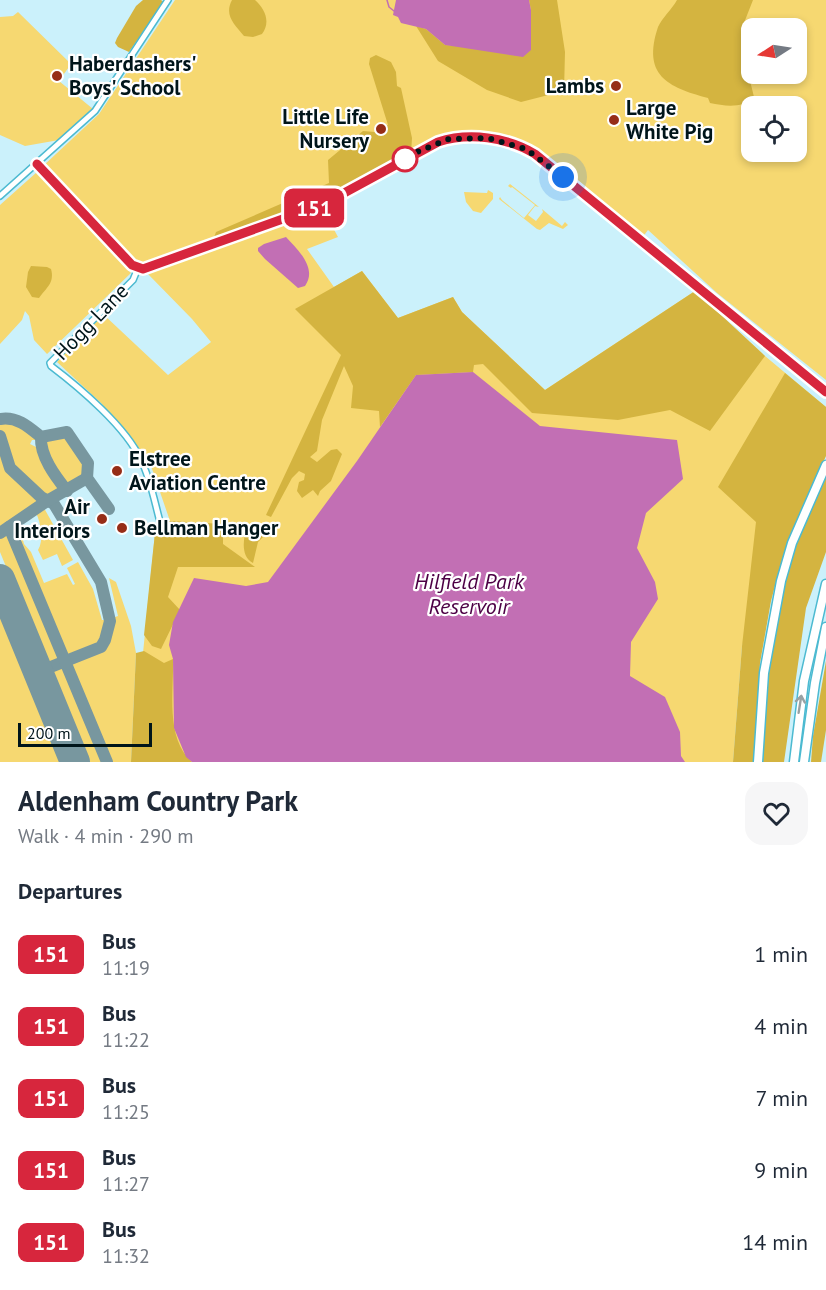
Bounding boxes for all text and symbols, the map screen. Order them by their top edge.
north arrow [741,18,807,84]
map controls [741,18,807,162]
place label: Haberdashers' Boys' School [69,50,197,101]
marker: Haberdashers' Boys' School [50,69,64,83]
place label: Lambs [546,72,604,99]
marker: Lambs [609,79,623,93]
place label: Large White Pig [626,94,713,145]
button: locate [741,96,807,162]
place label: Little Life Nursery [282,103,370,154]
marker: Large White Pig [607,113,621,127]
marker: Little Life Nursery [374,122,388,136]
unlabelled marker [392,146,418,172]
your location [548,162,578,192]
line badge: 151 [280,188,348,228]
text: 151 [296,195,332,222]
street label: Hogg Lane [47,278,134,366]
place label: Elstree Aviation Centre [129,445,266,496]
marker: Elstree Aviation Centre [110,464,124,478]
place label: Air Interiors [14,493,91,544]
marker: Air Interiors [95,512,109,526]
place label: Bellman Hanger [134,514,279,541]
marker: Bellman Hanger [115,521,129,535]
water label: Hilfield Park Reservoir [414,567,525,620]
one-way arrow [795,695,806,714]
scale bar [18,720,152,748]
text: 200 m [27,723,70,743]
text: Aldenham Country Park [18,782,298,819]
button: heart [745,782,808,845]
text: Walk · 4 min · 290 m [18,823,194,849]
text: Departures [18,877,122,905]
text: Bus [102,927,136,955]
text: 1 min [754,940,808,968]
text: 151 [33,941,69,968]
text: 11:19 [102,955,150,981]
text: Bus [102,999,136,1027]
text: 4 min [754,1012,808,1040]
text: 151 [33,1013,69,1040]
text: 11:22 [102,1027,150,1053]
text: Bus [102,1071,136,1099]
text: 7 min [756,1084,808,1112]
text: 151 [33,1085,69,1112]
text: 11:25 [102,1099,150,1125]
text: Bus [102,1143,136,1171]
text: 9 min [754,1156,808,1184]
text: 151 [33,1157,69,1184]
text: 11:27 [102,1171,150,1197]
text: Bus [102,1215,136,1243]
text: 14 min [742,1228,808,1256]
text: 151 [33,1229,69,1256]
text: 11:32 [102,1243,150,1269]

